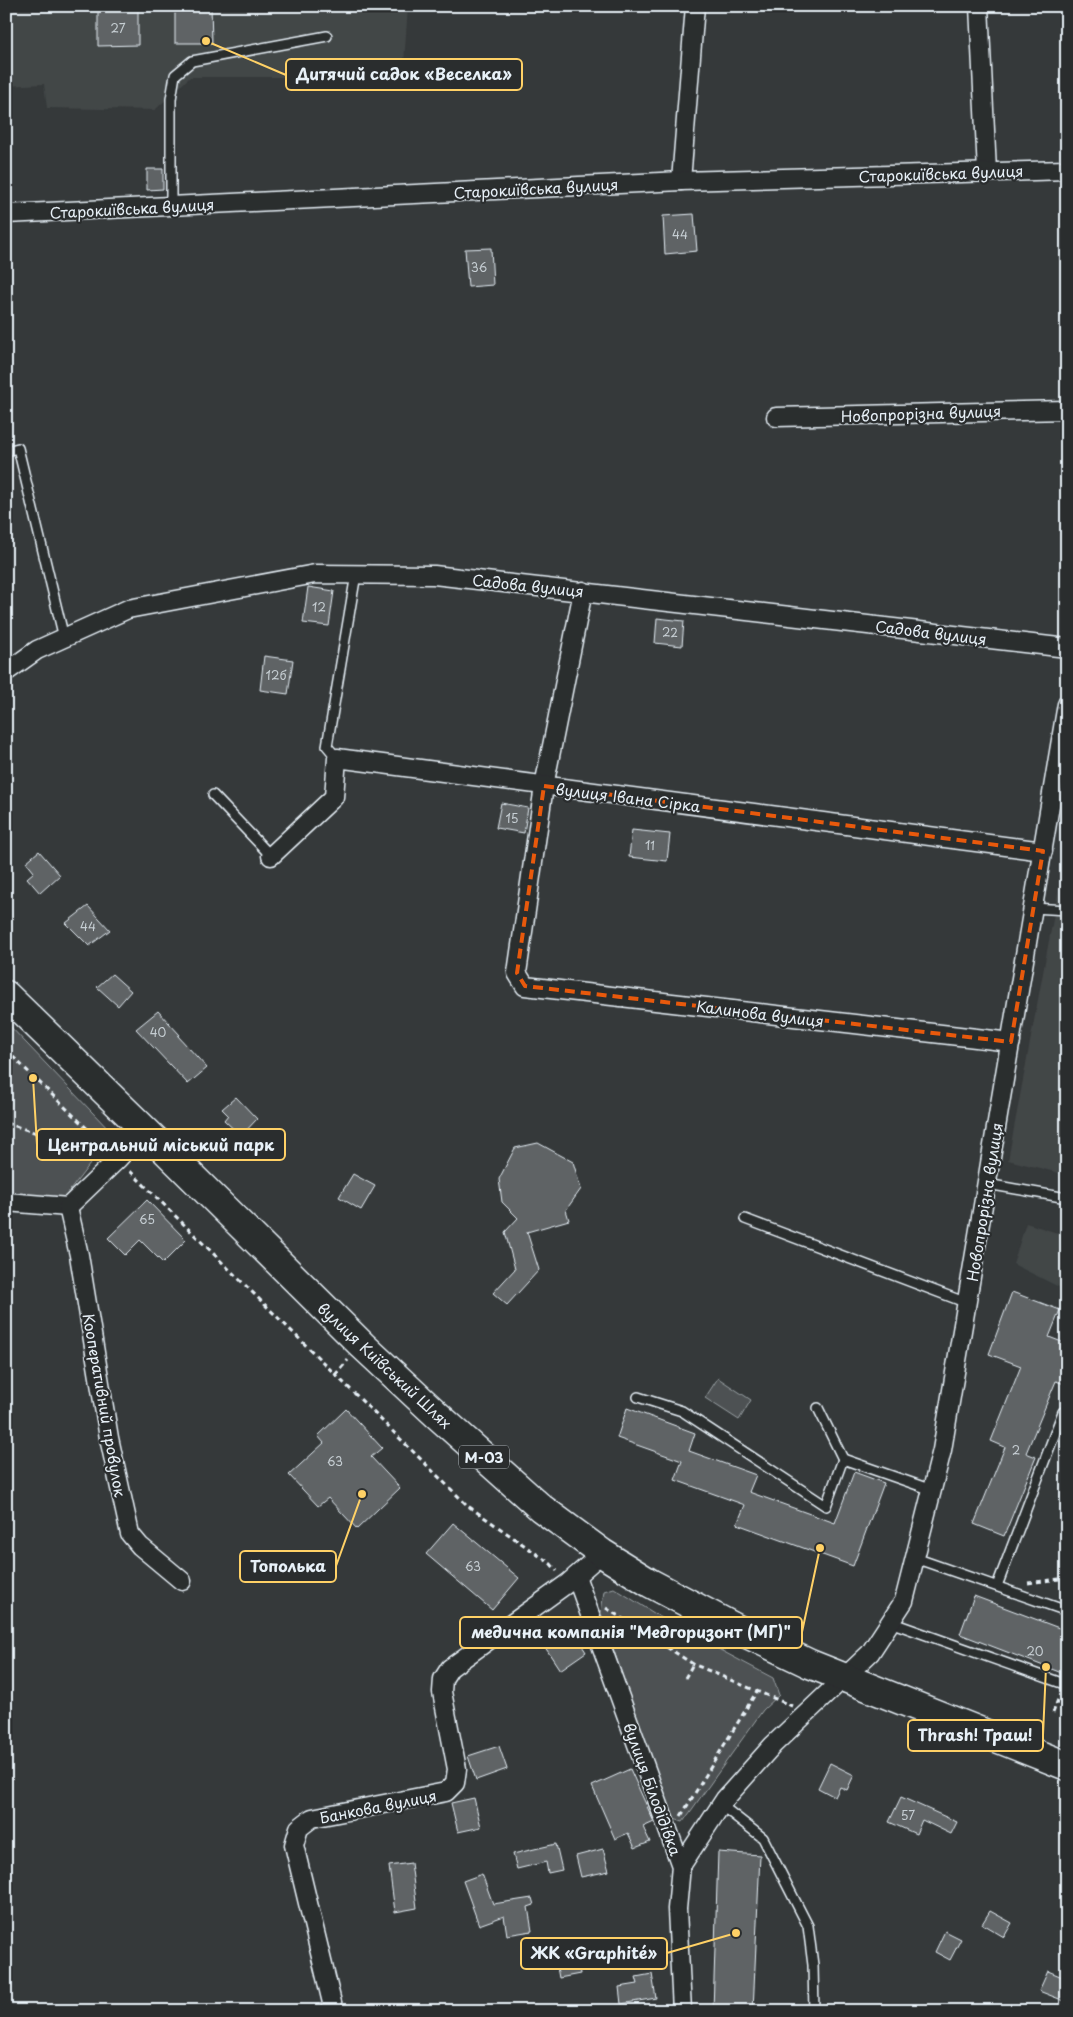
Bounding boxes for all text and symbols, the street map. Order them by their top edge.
house number: 27 [111,19,126,37]
callout: Дитячий садок «Веселка» [286,59,522,90]
text: Дитячий садок «Веселка» [295,61,512,85]
street label: Старокиївська вулиця [858,159,1024,187]
street label: Старокиївська вулиця [453,172,619,204]
street label: Старокиївська вулиця [49,192,215,224]
house number: 44 [672,225,688,243]
house number: 36 [471,258,487,276]
street label: Новопрорізна вулиця [840,399,1002,427]
street label: Садова вулиця [471,568,585,602]
house number: 12 [312,598,326,616]
street label: Садова вулиця [874,614,988,650]
house number: 22 [662,623,678,641]
house number: 12б [266,666,286,684]
street label: вулиця Івана Сірка [554,777,702,817]
house number: 15 [505,809,519,827]
house number: 11 [645,836,655,854]
house number: 44 [80,917,96,935]
street label: Калинова вулиця [695,994,825,1032]
house number: 40 [150,1023,167,1041]
street label: Новопрорізна вулиця [960,1121,1008,1283]
callout: Центральний міський парк [37,1129,285,1160]
text: Центральний міський парк [48,1132,275,1156]
house number: 65 [139,1210,155,1228]
street label: вулиця Київський Шлях [313,1297,457,1434]
street label: Кооперативний провулок [77,1311,133,1499]
house number: 2 [1012,1441,1020,1459]
road number: М-03 [459,1445,509,1468]
house number: 63 [327,1452,343,1470]
callout: Тополька [240,1551,336,1582]
text: Тополька [250,1553,326,1577]
house number: 63 [465,1557,481,1575]
callout: медична компанія "Медгоризонт (МГ)" [460,1617,802,1648]
text: медична компанія "Медгоризонт (МГ)" [471,1619,791,1643]
house number: 20 [1026,1642,1044,1660]
street label: вулиця Білодідівка [618,1719,688,1859]
callout: Thrash! Траш! [908,1720,1043,1751]
text: Thrash! Траш! [917,1722,1033,1746]
street label: Банкова вулиця [317,1783,439,1829]
house number: 57 [901,1806,915,1824]
callout: ЖК «Graphité» [521,1938,667,1969]
text: ЖК «Graphité» [530,1940,657,1964]

